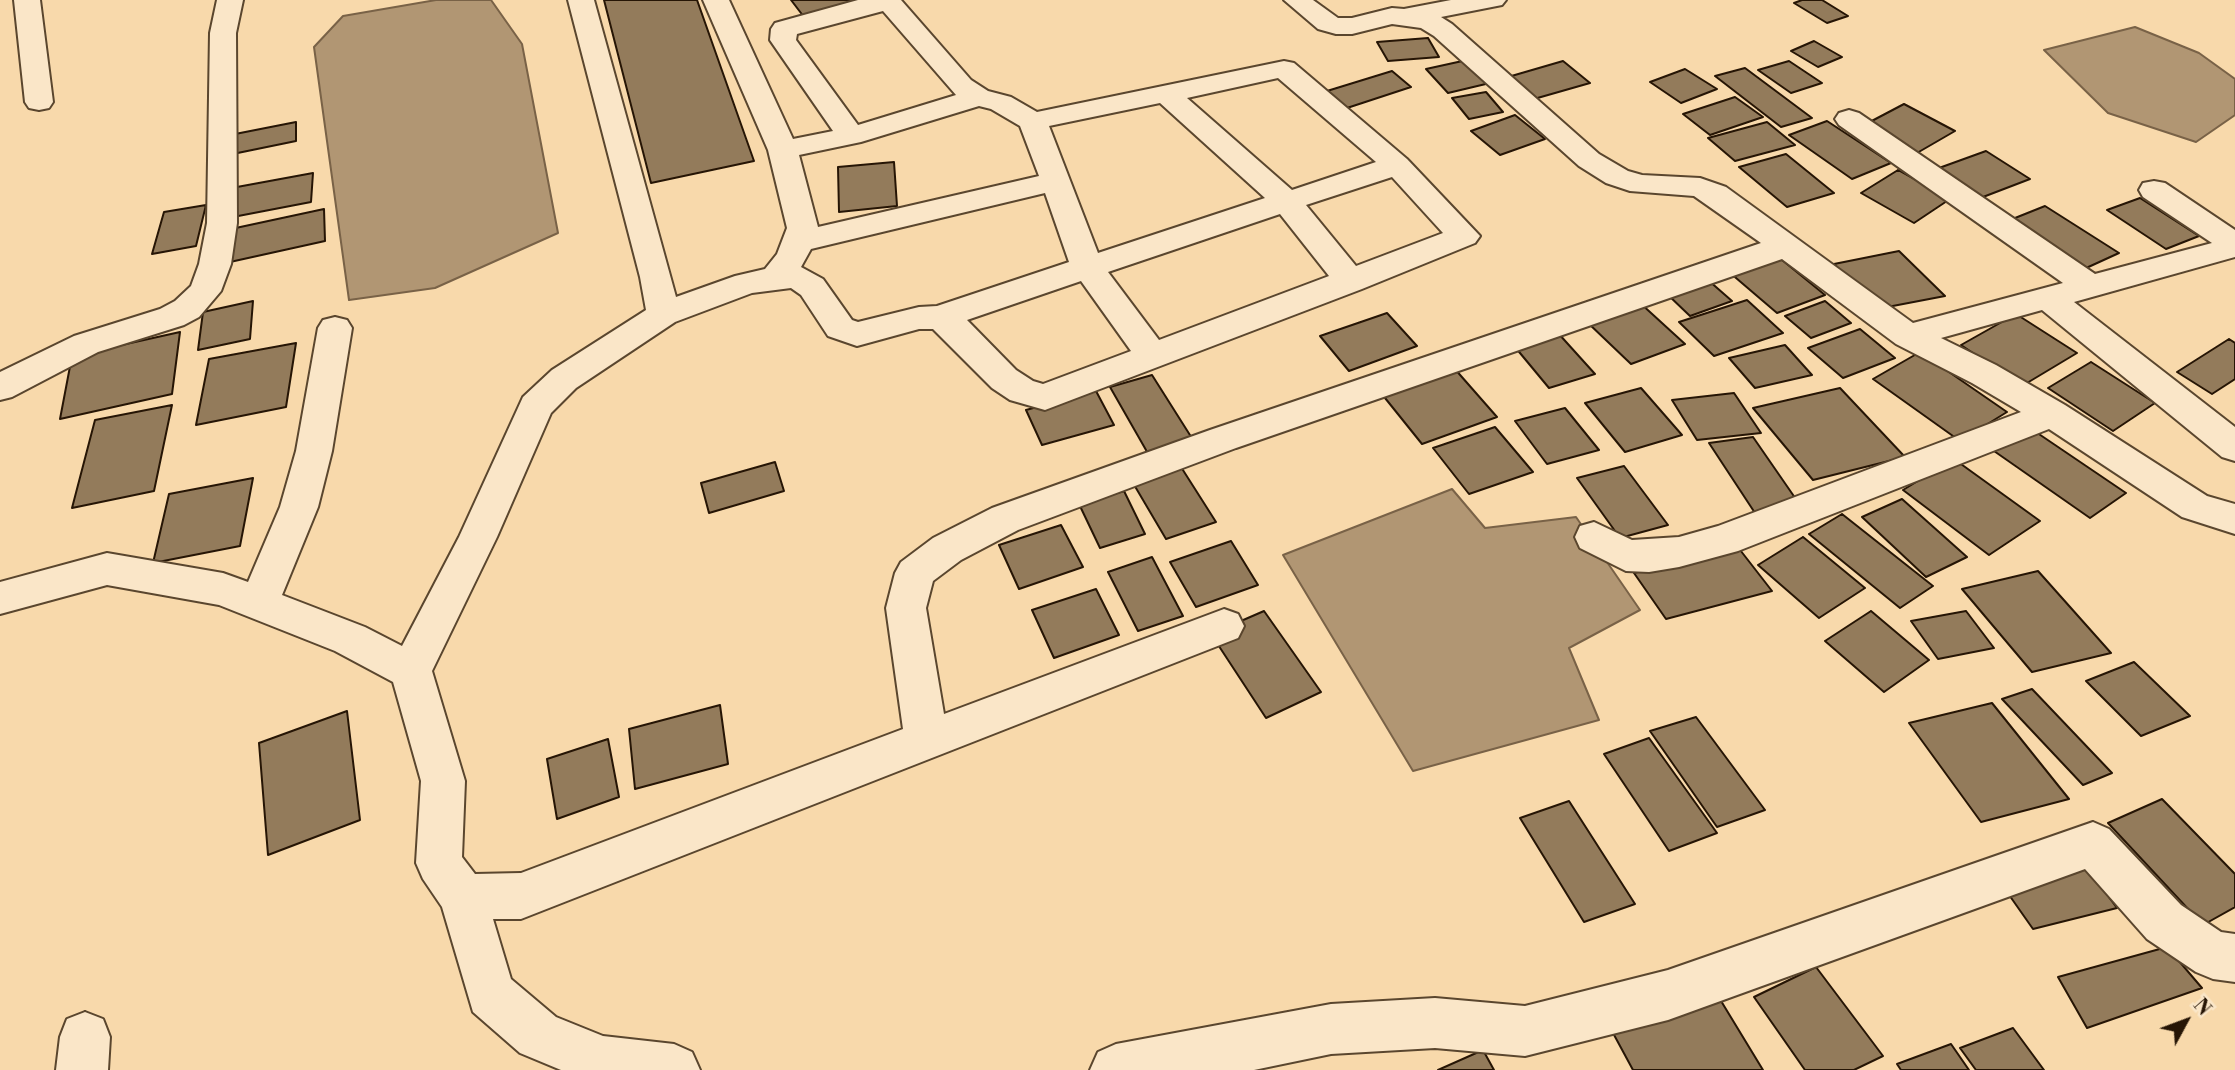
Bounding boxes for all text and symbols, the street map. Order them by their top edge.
north arrow [2151,986,2221,1056]
text: N [2188,994,2216,1021]

